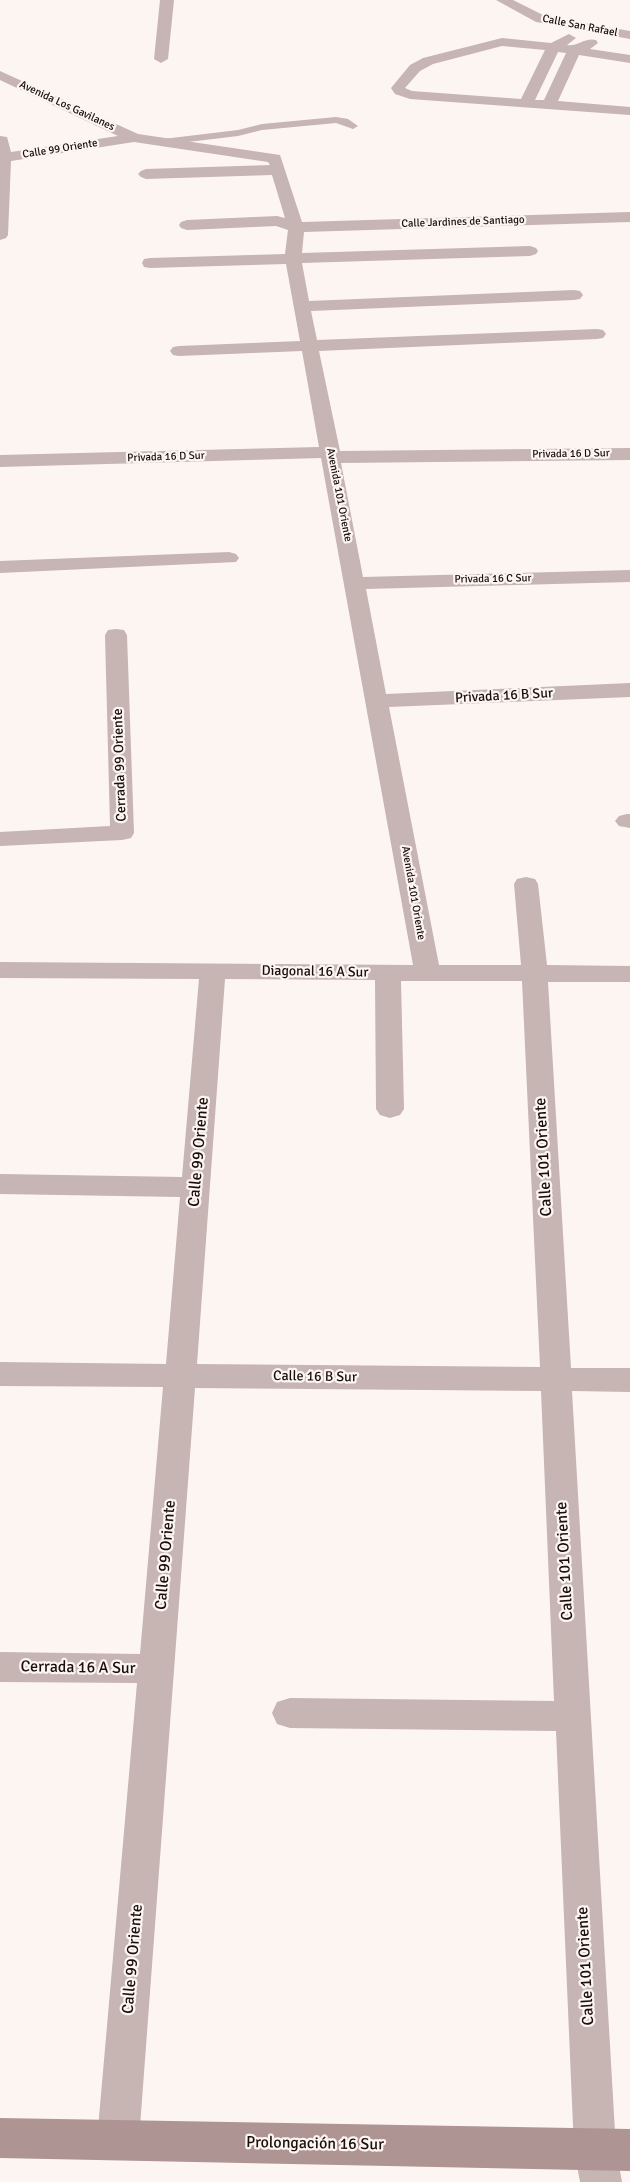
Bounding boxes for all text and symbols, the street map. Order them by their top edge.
street label: Calle San Rafael [541,12,619,40]
street label: Avenida Los Gavilanes [17,78,117,134]
street label: Calle 99 Oriente [22,137,98,161]
street label: Calle Jardines de Santiago [401,213,525,231]
street label: Avenida 101 Oriente [323,447,355,543]
street label: Privada 16 D Sur [532,447,610,461]
street label: Privada 16 D Sur [127,449,205,465]
street label: Privada 16 C Sur [454,572,532,586]
street label: Privada 16 B Sur [455,685,553,707]
street label: Cerrada 99 Oriente [110,708,130,822]
street label: Avenida 101 Oriente [398,845,428,941]
street label: Diagonal 16 A Sur [261,963,369,981]
street label: Calle 99 Oriente [185,1096,213,1208]
street label: Calle 101 Oriente [531,1097,557,1217]
street label: Calle 16 B Sur [273,1368,357,1386]
street label: Calle 99 Oriente [152,1499,180,1611]
street label: Calle 101 Oriente [552,1501,578,1621]
street label: Cerrada 16 A Sur [20,1657,136,1679]
street label: Calle 99 Oriente [119,1903,147,2015]
street label: Calle 101 Oriente [573,1906,599,2026]
street label: Prolongación 16 Sur [246,2133,384,2155]

